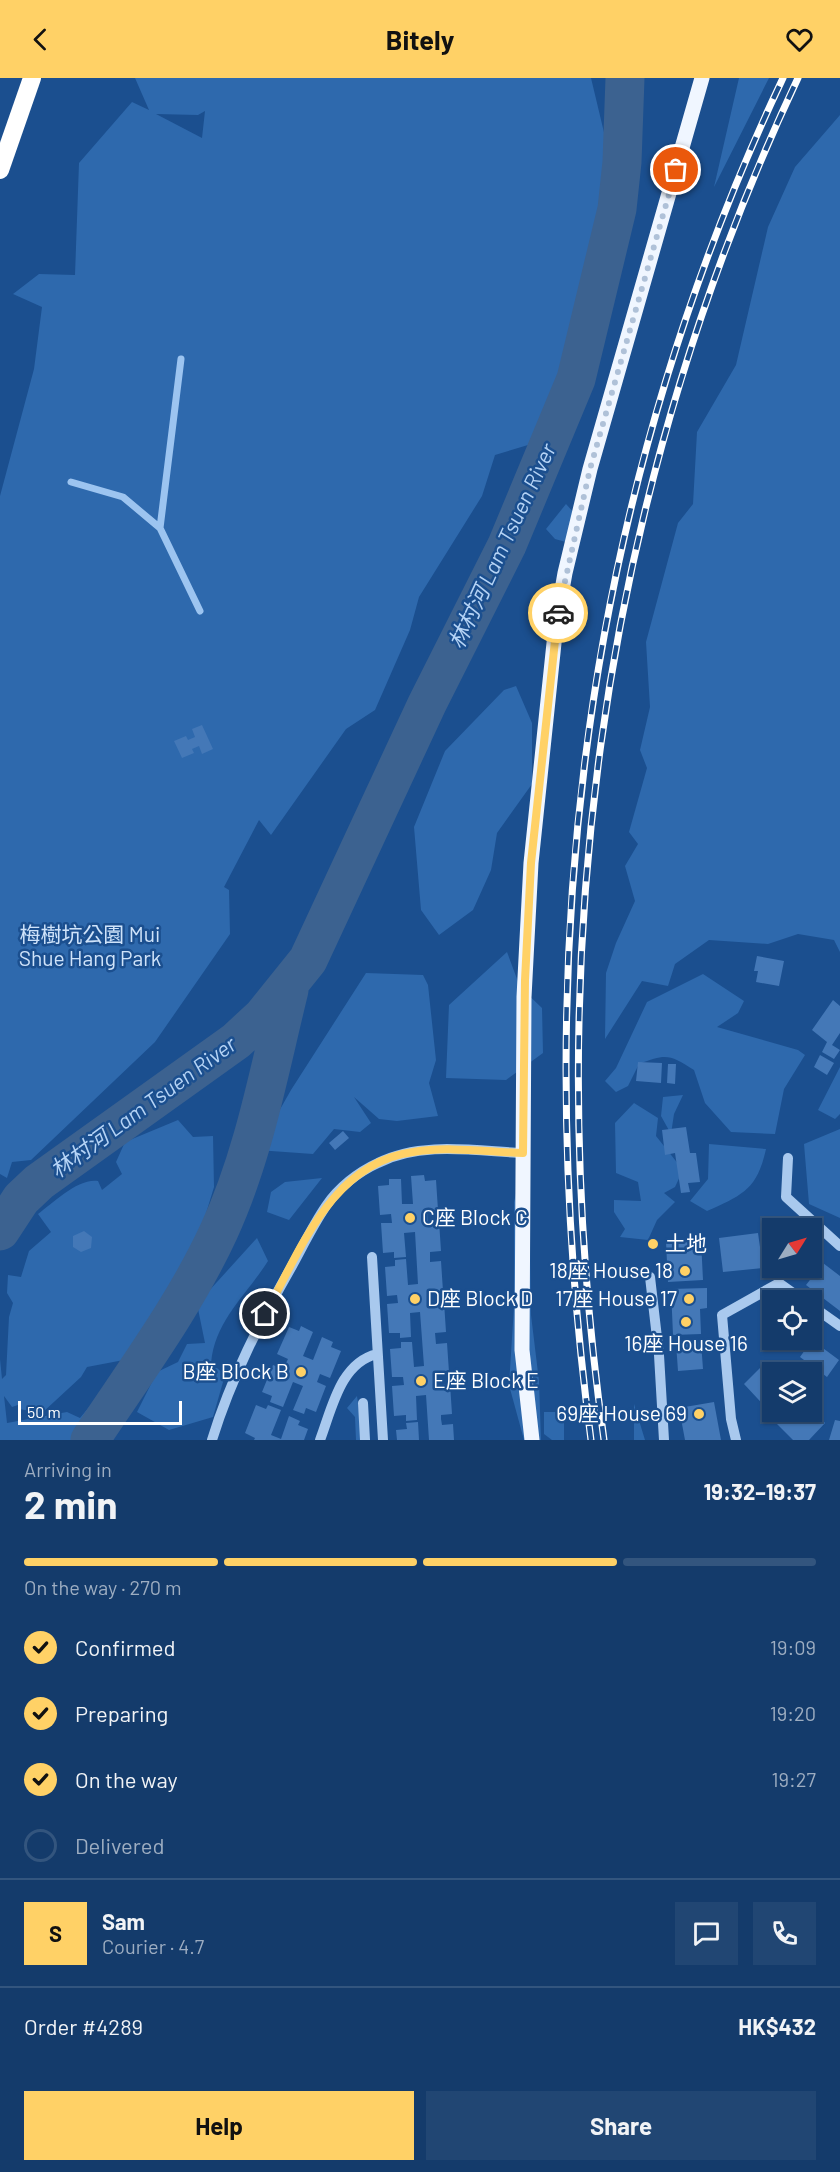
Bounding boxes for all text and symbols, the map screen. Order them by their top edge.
icon: back [24,23,57,56]
text: Bitely [386,23,454,55]
icon: heart [783,23,816,56]
pin [650,144,701,195]
icon: bag [659,153,692,186]
water label: 林村河 Lam Tsuen River [442,438,561,652]
courier [528,583,588,643]
icon: car [542,597,575,630]
park label: 梅樹坑公園 Mui Shue Hang Park [19,921,161,970]
water label: 林村河 Lam Tsuen River [44,1029,241,1182]
place label: C座 Block C [422,1204,528,1229]
marker: C座 Block C [403,1211,417,1225]
north arrow [762,1218,822,1278]
map controls [762,1218,822,1422]
place label: 土地 [665,1230,707,1255]
marker: 土地 [646,1237,660,1251]
place label: 18座 House 18 [549,1257,673,1282]
marker: 18座 House 18 [678,1264,692,1278]
place label: D座 Block D [427,1285,533,1310]
place label: 17座 House 17 [555,1285,677,1310]
pin [239,1288,290,1339]
button: locate [762,1290,822,1350]
marker: D座 Block D [408,1292,422,1306]
marker: 17座 House 17 [682,1292,696,1306]
icon: home [248,1297,281,1330]
marker: 16座 House 16 [679,1315,693,1329]
place label: 16座 House 16 [624,1330,748,1355]
place label: B座 Block B [182,1358,289,1383]
button: layers [762,1362,822,1422]
marker: B座 Block B [294,1365,308,1379]
place label: E座 Block E [433,1367,539,1392]
marker: E座 Block E [414,1374,428,1388]
scale bar [18,1398,182,1426]
place label: 69座 House 69 [556,1400,687,1425]
text: 50 m [27,1402,61,1421]
marker: 69座 House 69 [692,1407,706,1421]
text: Arriving in [24,1457,112,1481]
text: 19:32–19:37 [704,1478,816,1504]
text: 2 min [24,1480,117,1527]
text: On the way · 270 m [24,1575,182,1599]
icon: check [24,1631,57,1664]
text: Confirmed [75,1634,175,1660]
text: 19:09 [770,1635,816,1659]
icon: check [24,1697,57,1730]
text: Preparing [75,1700,168,1726]
text: 19:20 [770,1701,816,1725]
icon: check [24,1763,57,1796]
text: On the way [75,1766,178,1792]
text: 19:27 [772,1767,816,1791]
text: Delivered [75,1832,164,1858]
button: chat [675,1902,738,1965]
button: phone [753,1902,816,1965]
text: Sam [102,1908,145,1934]
text: S [49,1920,62,1946]
text: Courier · 4.7 [102,1934,204,1958]
text: Order #4289 [24,2013,143,2039]
text: HK$432 [738,2013,816,2039]
button: Help [24,2091,414,2160]
button: Share [426,2091,816,2160]

